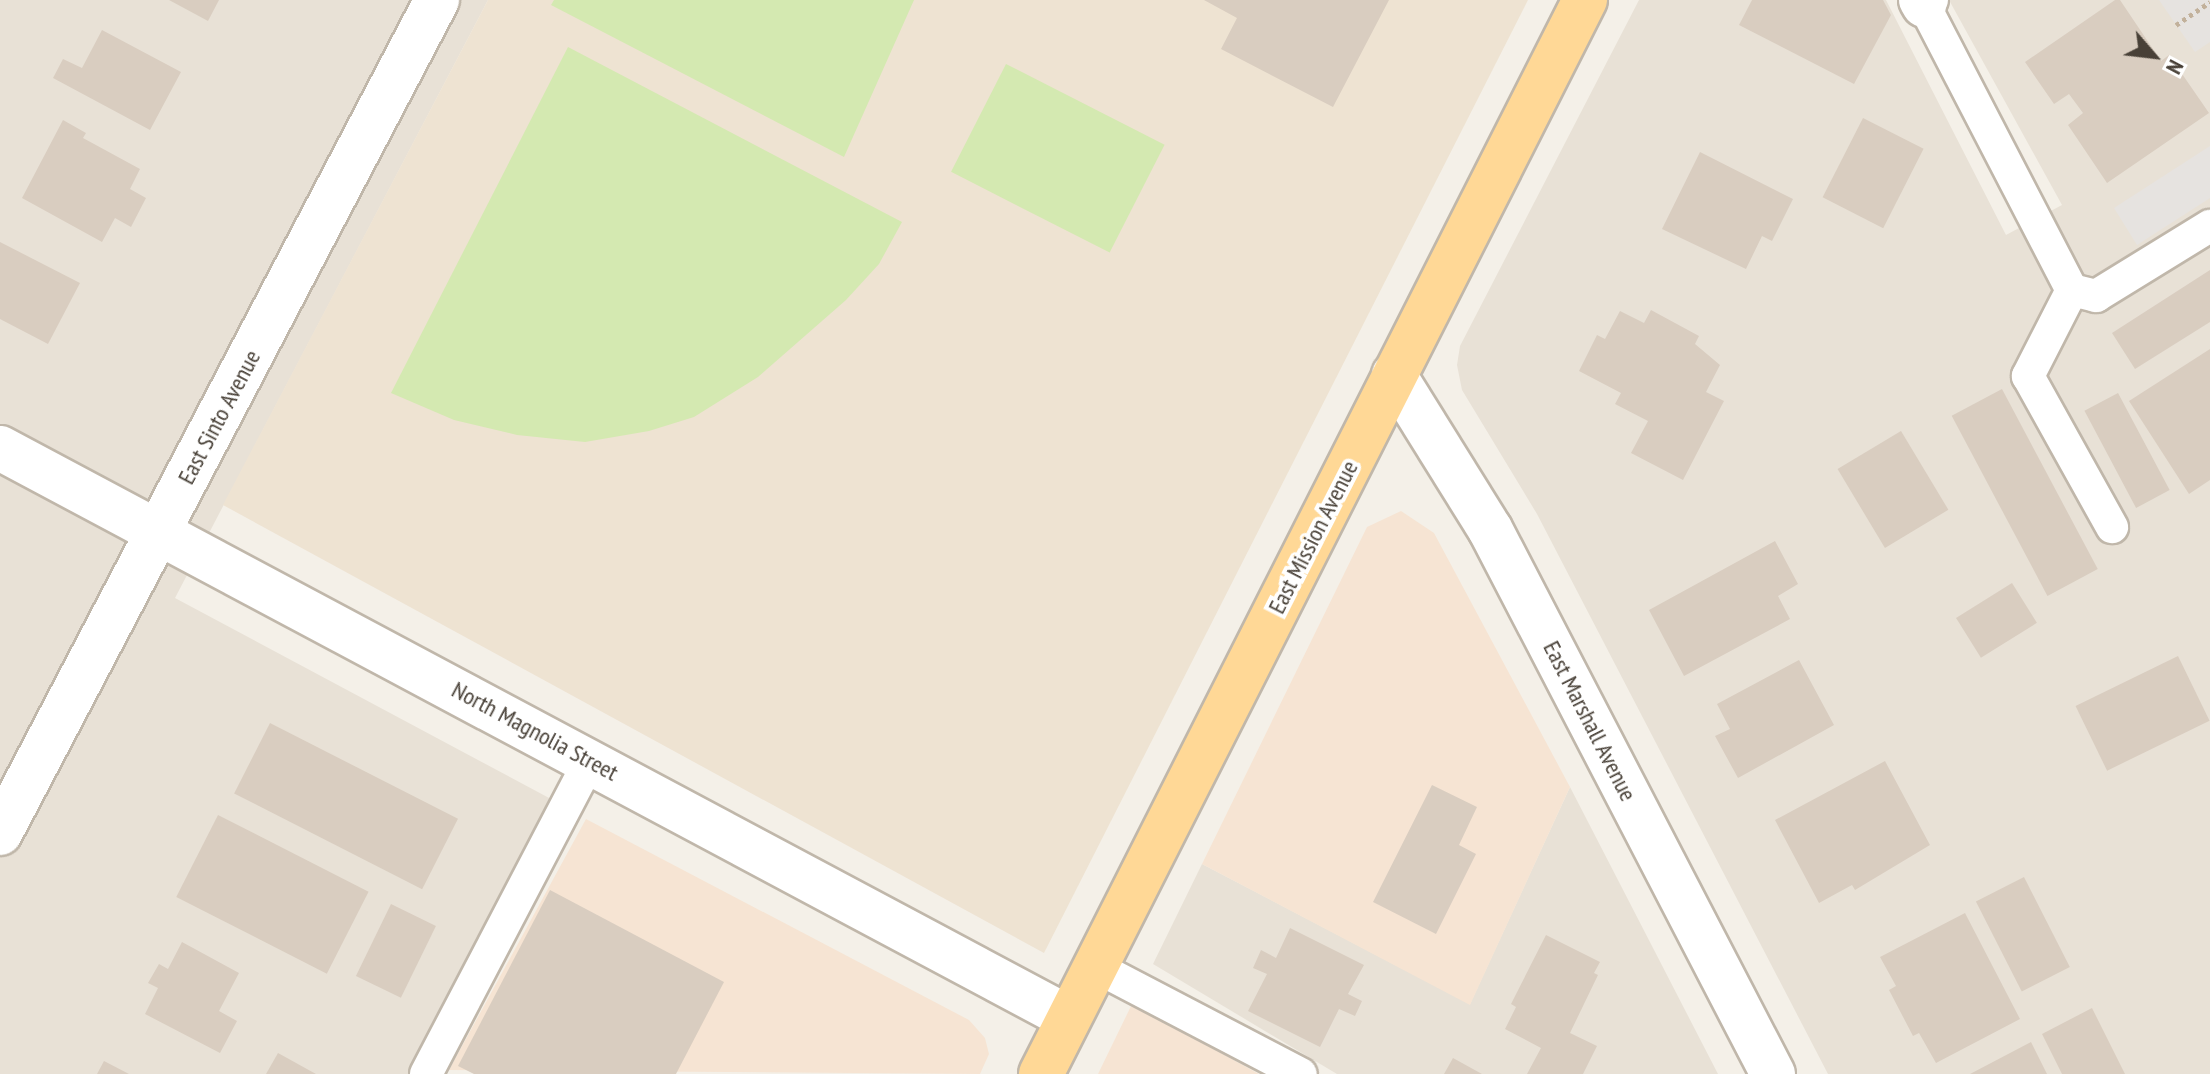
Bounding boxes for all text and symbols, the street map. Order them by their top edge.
north arrow [2114,16,2194,96]
text: N [2160,55,2190,79]
street label: East Sinto Avenue [171,345,267,489]
street label: East Mission Avenue [1262,455,1364,619]
street label: East Marshall Avenue [1537,636,1643,806]
street label: North Magnolia Street [447,675,623,787]

